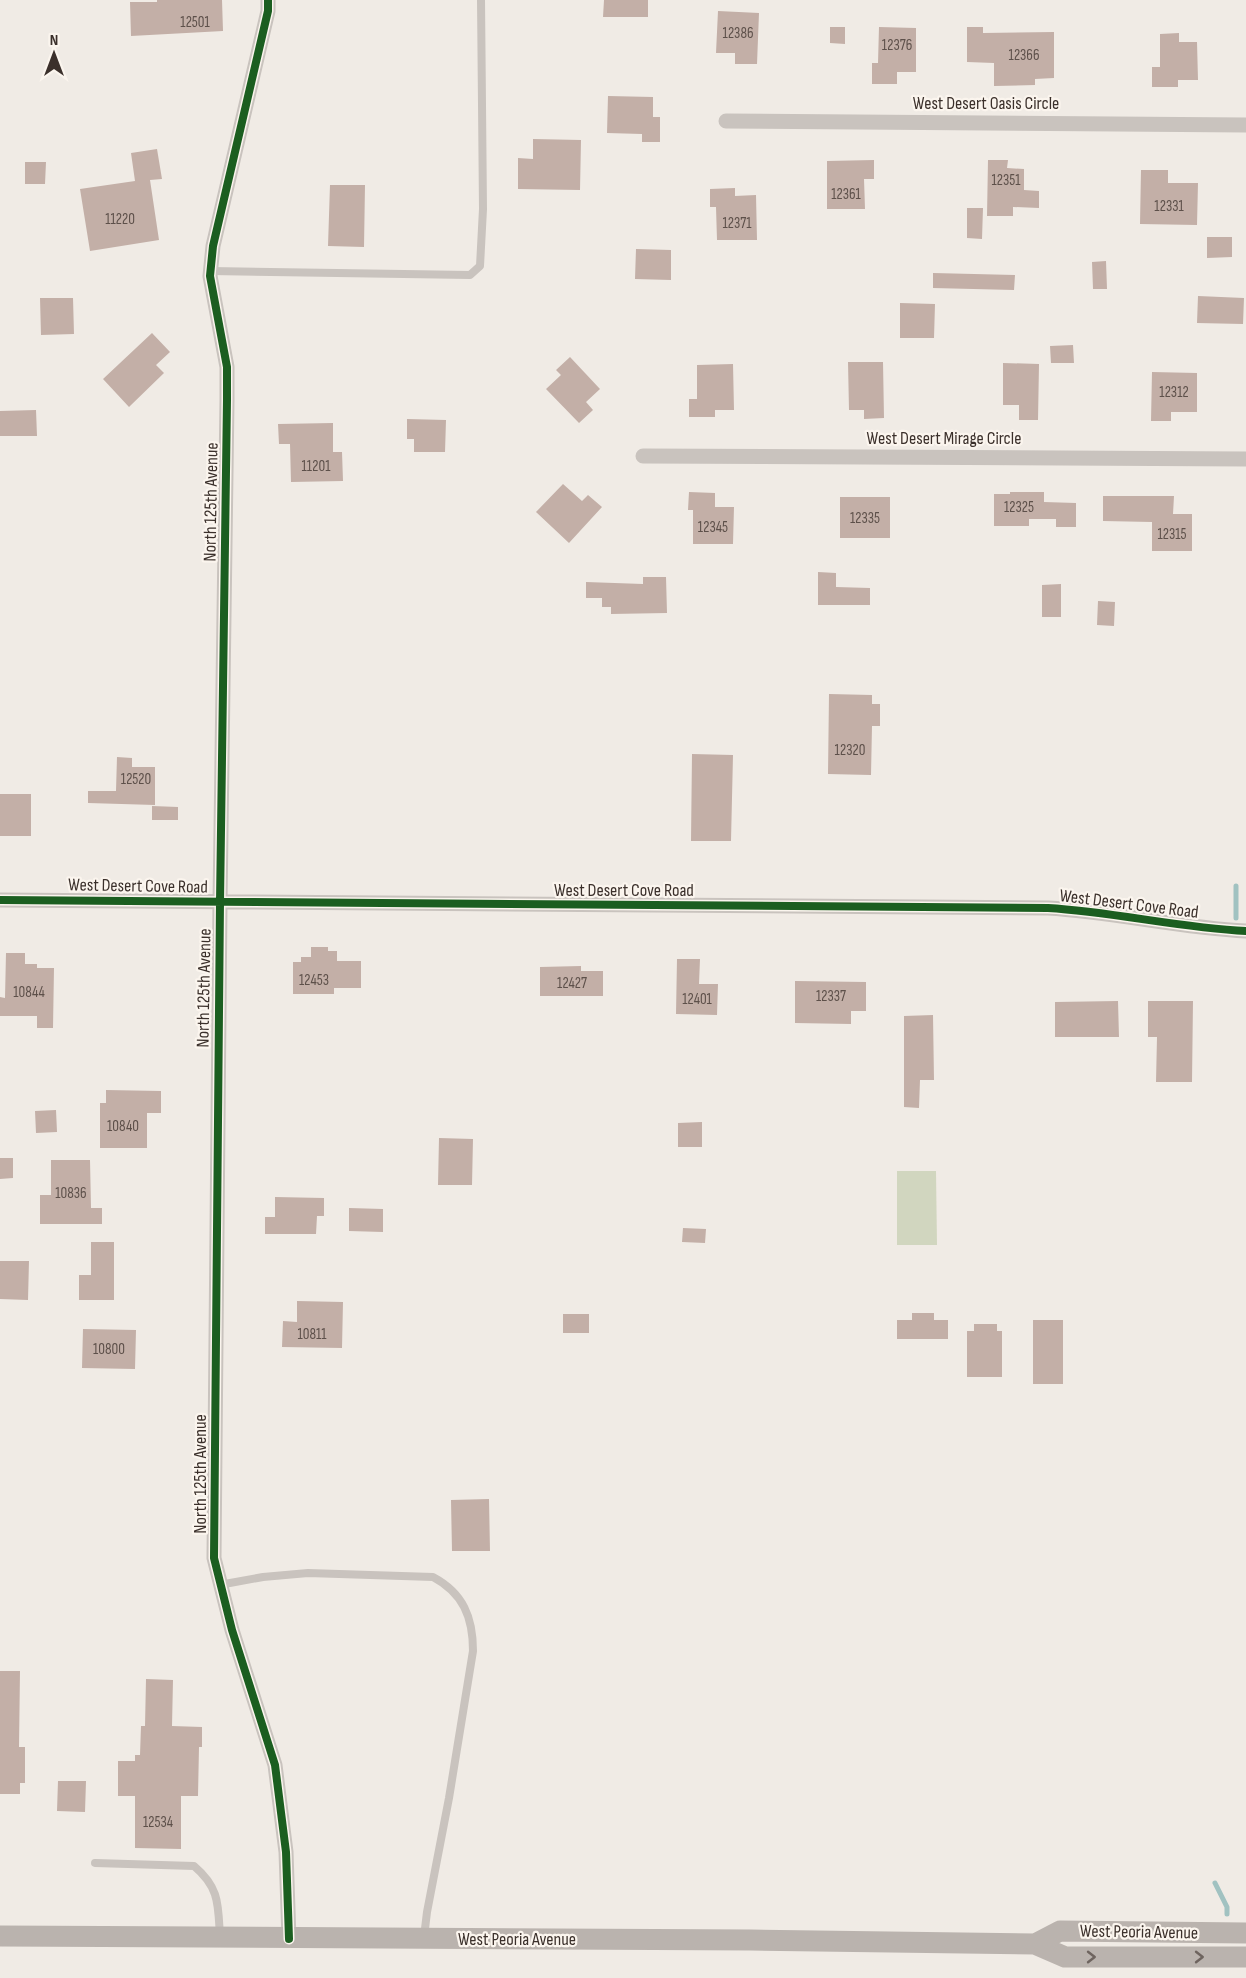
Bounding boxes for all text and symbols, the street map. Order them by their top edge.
house number: 12501 [180,13,211,32]
north arrow [24,24,84,84]
house number: 12386 [722,24,754,43]
text: N [50,31,58,50]
house number: 12376 [882,36,912,55]
house number: 12366 [1008,46,1040,65]
street label: West Desert Oasis Circle [913,93,1059,114]
house number: 12351 [991,171,1021,190]
house number: 12361 [831,185,862,204]
house number: 12331 [1154,197,1184,216]
house number: 11220 [105,210,135,229]
house number: 12371 [722,214,752,233]
house number: 12312 [1159,383,1189,402]
street label: West Desert Mirage Circle [867,428,1021,449]
street label: North 125th Avenue [199,442,223,562]
house number: 11201 [302,457,331,476]
house number: 12325 [1004,498,1034,517]
house number: 12335 [850,509,880,528]
house number: 12345 [698,518,728,537]
house number: 12315 [1157,525,1187,544]
house number: 12320 [835,741,865,760]
house number: 12520 [121,770,151,789]
street label: West Desert Cove Road [68,874,208,898]
street label: West Desert Cove Road [554,880,694,901]
street label: West Desert Cove Road [1058,885,1200,923]
street label: North 125th Avenue [192,928,216,1048]
house number: 12453 [299,971,329,990]
house number: 12427 [557,974,587,993]
house number: 10844 [13,983,45,1002]
house number: 12337 [816,987,846,1006]
house number: 12401 [682,990,713,1009]
house number: 10840 [107,1117,139,1136]
house number: 10836 [55,1184,87,1203]
house number: 10811 [297,1325,327,1344]
house number: 10800 [93,1340,125,1359]
street label: North 125th Avenue [190,1414,211,1534]
house number: 12534 [143,1813,173,1832]
street label: West Peoria Avenue [1080,1920,1198,1944]
street label: West Peoria Avenue [458,1929,576,1950]
one-way arrow [1086,1951,1095,1963]
one-way arrow [1195,1951,1204,1963]

